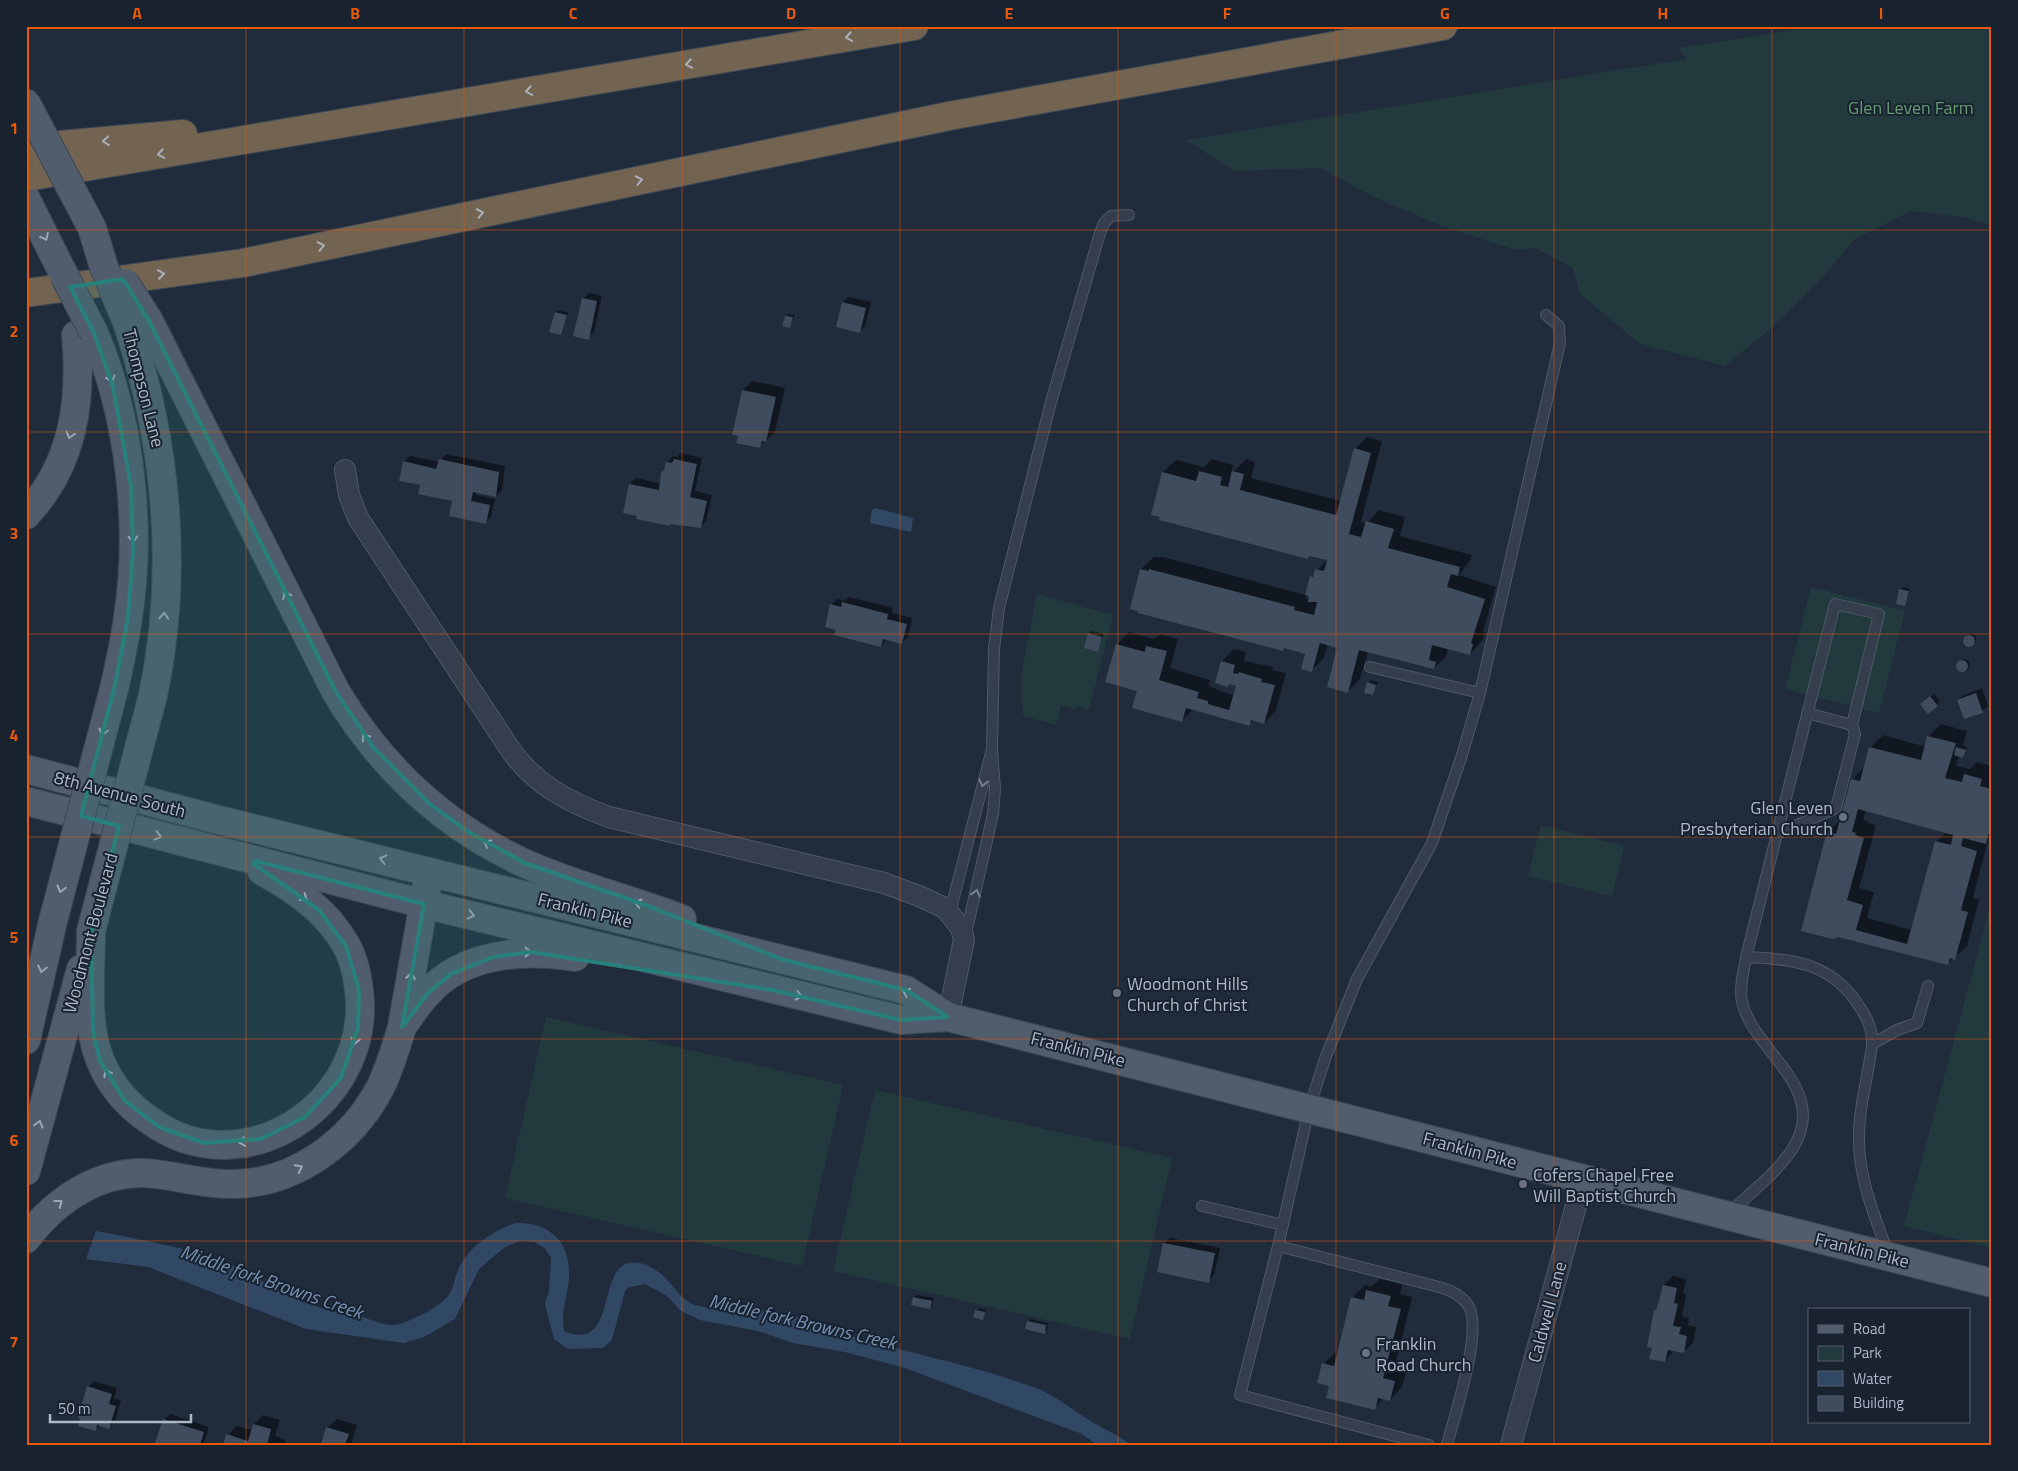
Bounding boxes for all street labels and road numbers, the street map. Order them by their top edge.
street label: Thompson Lane [116,326,172,450]
street label: 8th Avenue South [51,763,189,825]
street label: Woodmont Boulevard [56,850,124,1016]
street label: Franklin Pike [535,885,635,935]
street label: Franklin Pike [1028,1024,1128,1074]
street label: Franklin Pike [1420,1124,1520,1176]
street label: Franklin Pike [1812,1225,1912,1275]
street label: Caldwell Lane [1521,1258,1573,1366]

